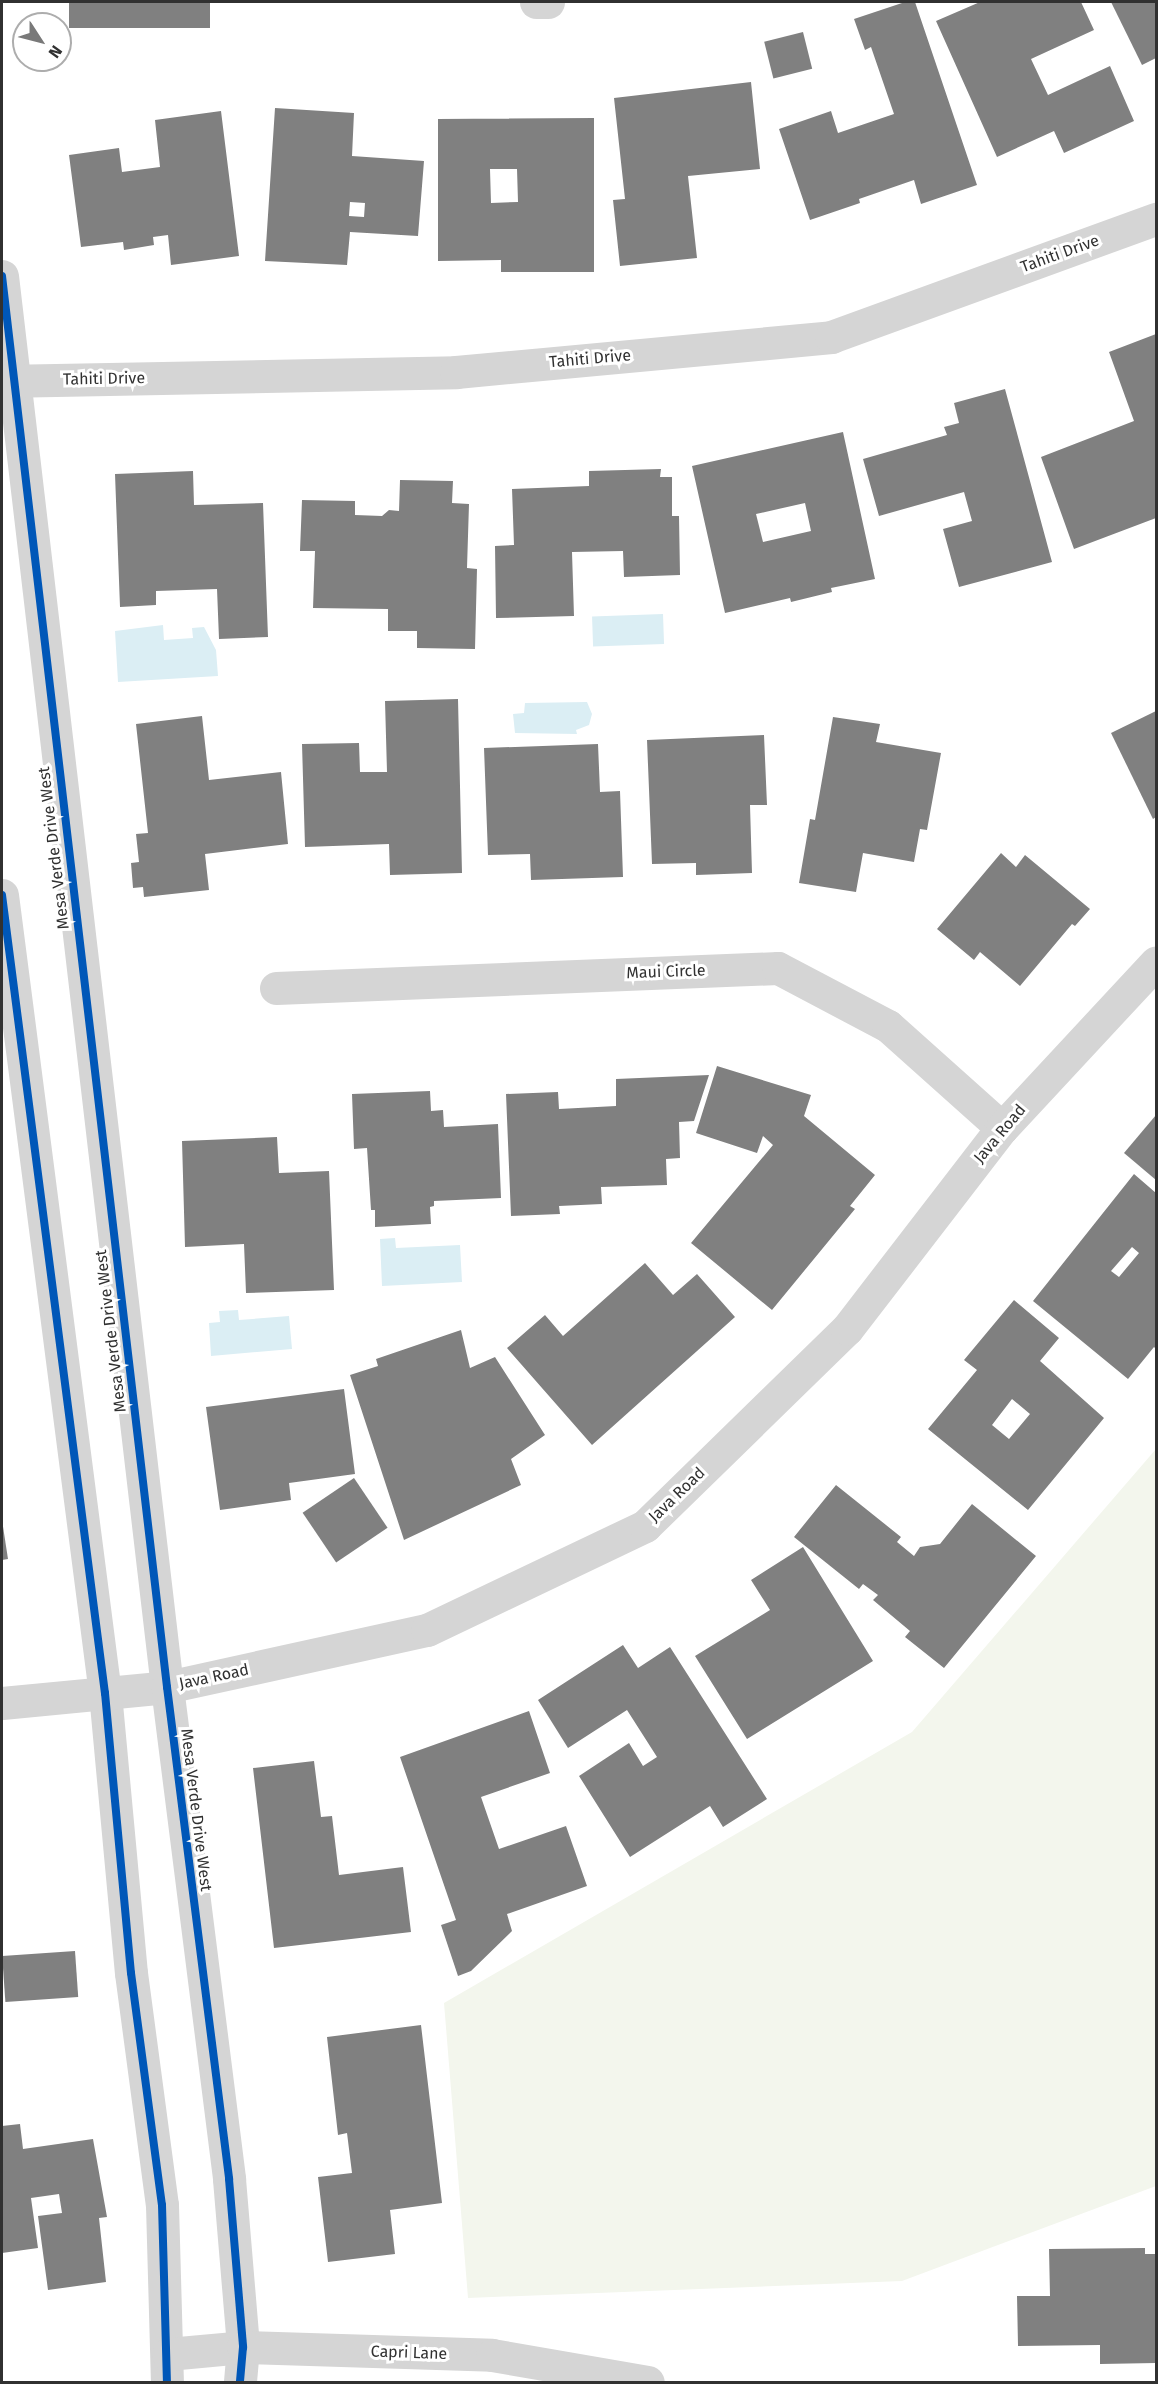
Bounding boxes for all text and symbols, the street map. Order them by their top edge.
north arrow [12,12,72,72]
text: N [45,42,66,62]
street label: Tahiti Drive [1018,231,1102,277]
street label: Tahiti Drive [548,346,632,372]
street label: Tahiti Drive [63,369,145,389]
street label: Mesa Verde Drive West [34,766,74,930]
street label: Maui Circle [626,961,706,983]
street label: Java Road [970,1101,1030,1167]
street label: Mesa Verde Drive West [91,1249,131,1413]
street label: Java Road [645,1464,709,1526]
street label: Java Road [177,1660,251,1694]
street label: Mesa Verde Drive West [176,1728,216,1892]
street label: Capri Lane [370,2342,448,2364]

